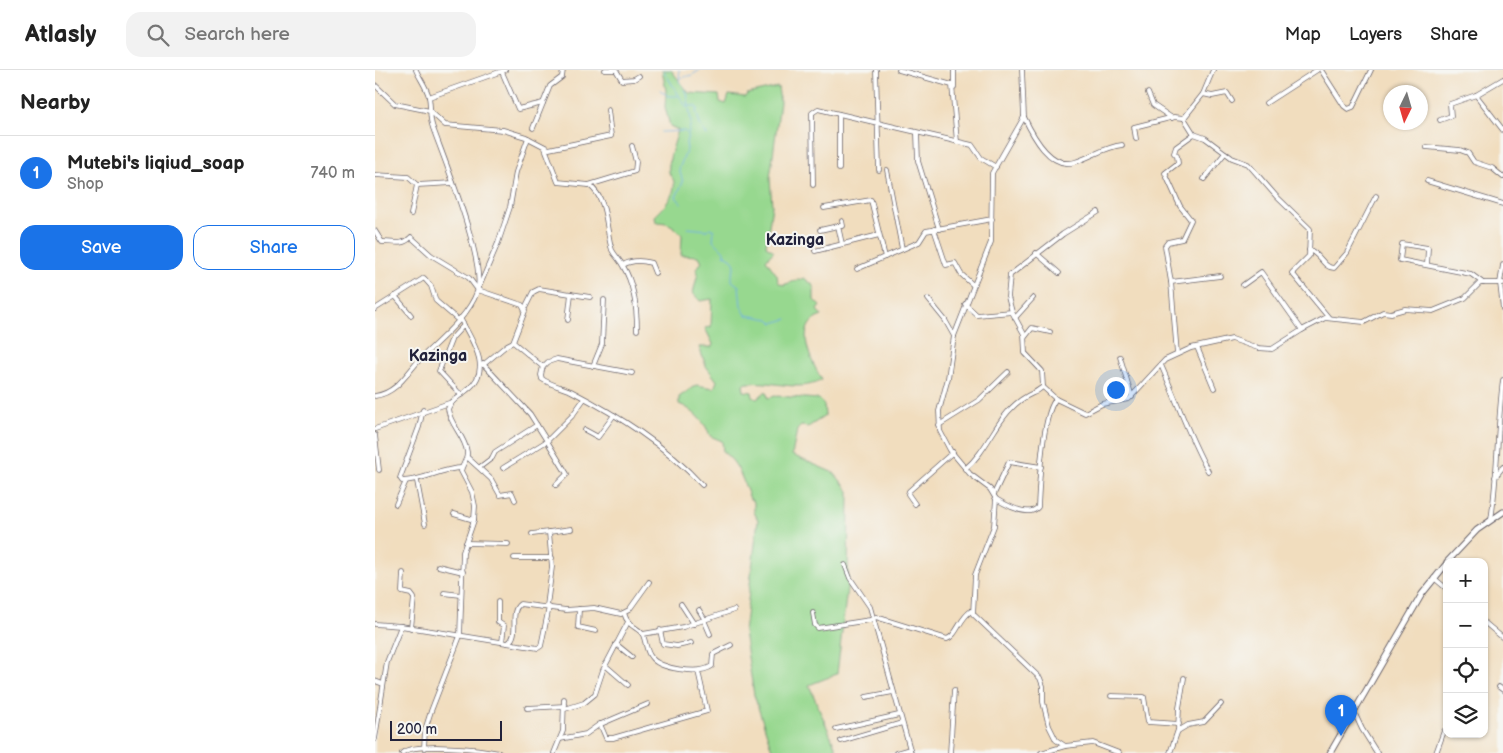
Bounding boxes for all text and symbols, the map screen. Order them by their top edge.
search box [126,12,476,57]
text: Atlasly [25,20,96,49]
icon: search [144,21,172,49]
text: Search here [184,23,290,46]
text: Map [1285,24,1321,45]
text: Layers [1349,24,1402,45]
text: Share [1430,24,1478,45]
north arrow [1383,85,1428,130]
text: Nearby [20,90,90,115]
text: Mutebi's liqiud_soap [67,152,244,175]
text: 1 [33,164,39,183]
text: 740 m [310,164,355,183]
text: Shop [67,175,104,194]
button: Save [20,225,183,270]
button: Share [193,225,355,270]
district label: Kazinga [766,231,824,250]
district label: Kazinga [409,347,467,366]
your location [1103,377,1129,403]
map controls [1443,558,1488,738]
button: + [1443,558,1488,603]
button: − [1443,603,1488,648]
button: locate [1443,648,1488,693]
button: layers [1443,693,1488,738]
pin: 1 [1325,695,1357,736]
scale bar [390,718,503,741]
text: 200 m [397,721,437,738]

